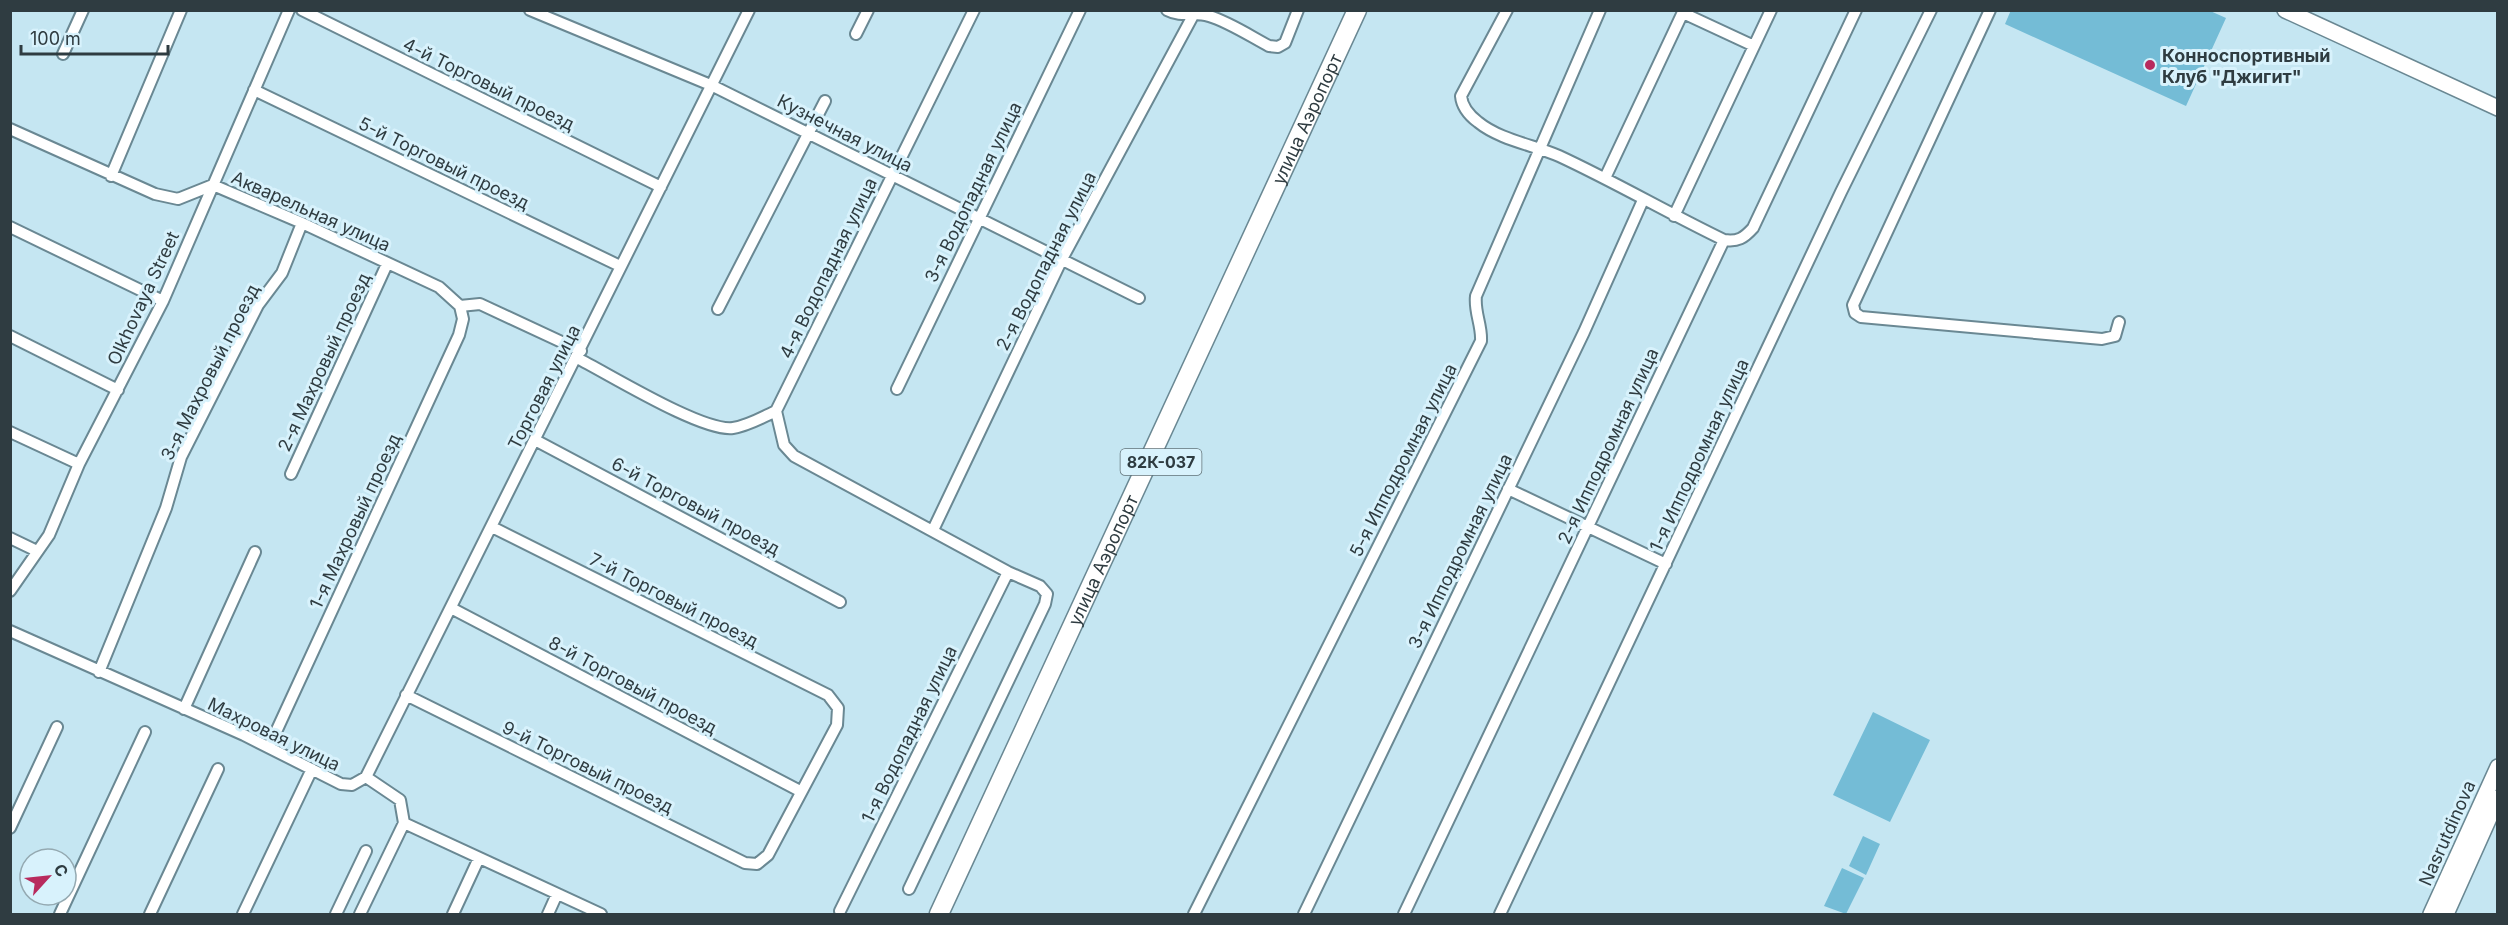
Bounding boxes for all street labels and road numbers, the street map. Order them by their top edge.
street label: 4-й Торговый проезд [400,33,578,135]
street label: улица Аэропорт [1267,50,1346,188]
street label: Кузнечная улица [774,90,916,176]
street label: 3-я Водопадная улица [920,98,1026,286]
street label: 5-й Торговый проезд [355,112,533,214]
street label: Акварельная улица [228,167,394,255]
street label: 2-я Водопадная улица [992,168,1100,354]
street label: 4-я Водопадная улица [775,174,881,362]
street label: Olkhovaya Street [103,228,183,368]
street label: 2-я Махровый проезд [273,269,375,455]
street label: 3-я Махровый проезд [156,281,264,463]
street label: Торговая улица [504,321,584,453]
street label: 2-я Ипподромная улица [1553,345,1663,547]
street label: 1-я Ипподромная улица [1645,355,1753,555]
street label: 5-я Ипподромная улица [1345,360,1461,560]
street label: 1-я Махровый проезд [305,430,405,612]
road number: 82К-037 [1120,449,1202,475]
street label: 3-я Ипподромная улица [1404,450,1516,652]
street label: 6-й Торговый проезд [608,453,784,559]
street label: улица Аэропорт [1063,491,1142,629]
street label: 7-й Торговый проезд [586,548,762,652]
street label: 8-й Торговый проезд [545,632,721,738]
street label: 1-я Водопадная улица [857,642,961,826]
street label: Махровая улица [204,693,344,775]
street label: 9-й Торговый проезд [499,716,677,818]
street label: Nasrutdinova [2414,777,2480,889]

